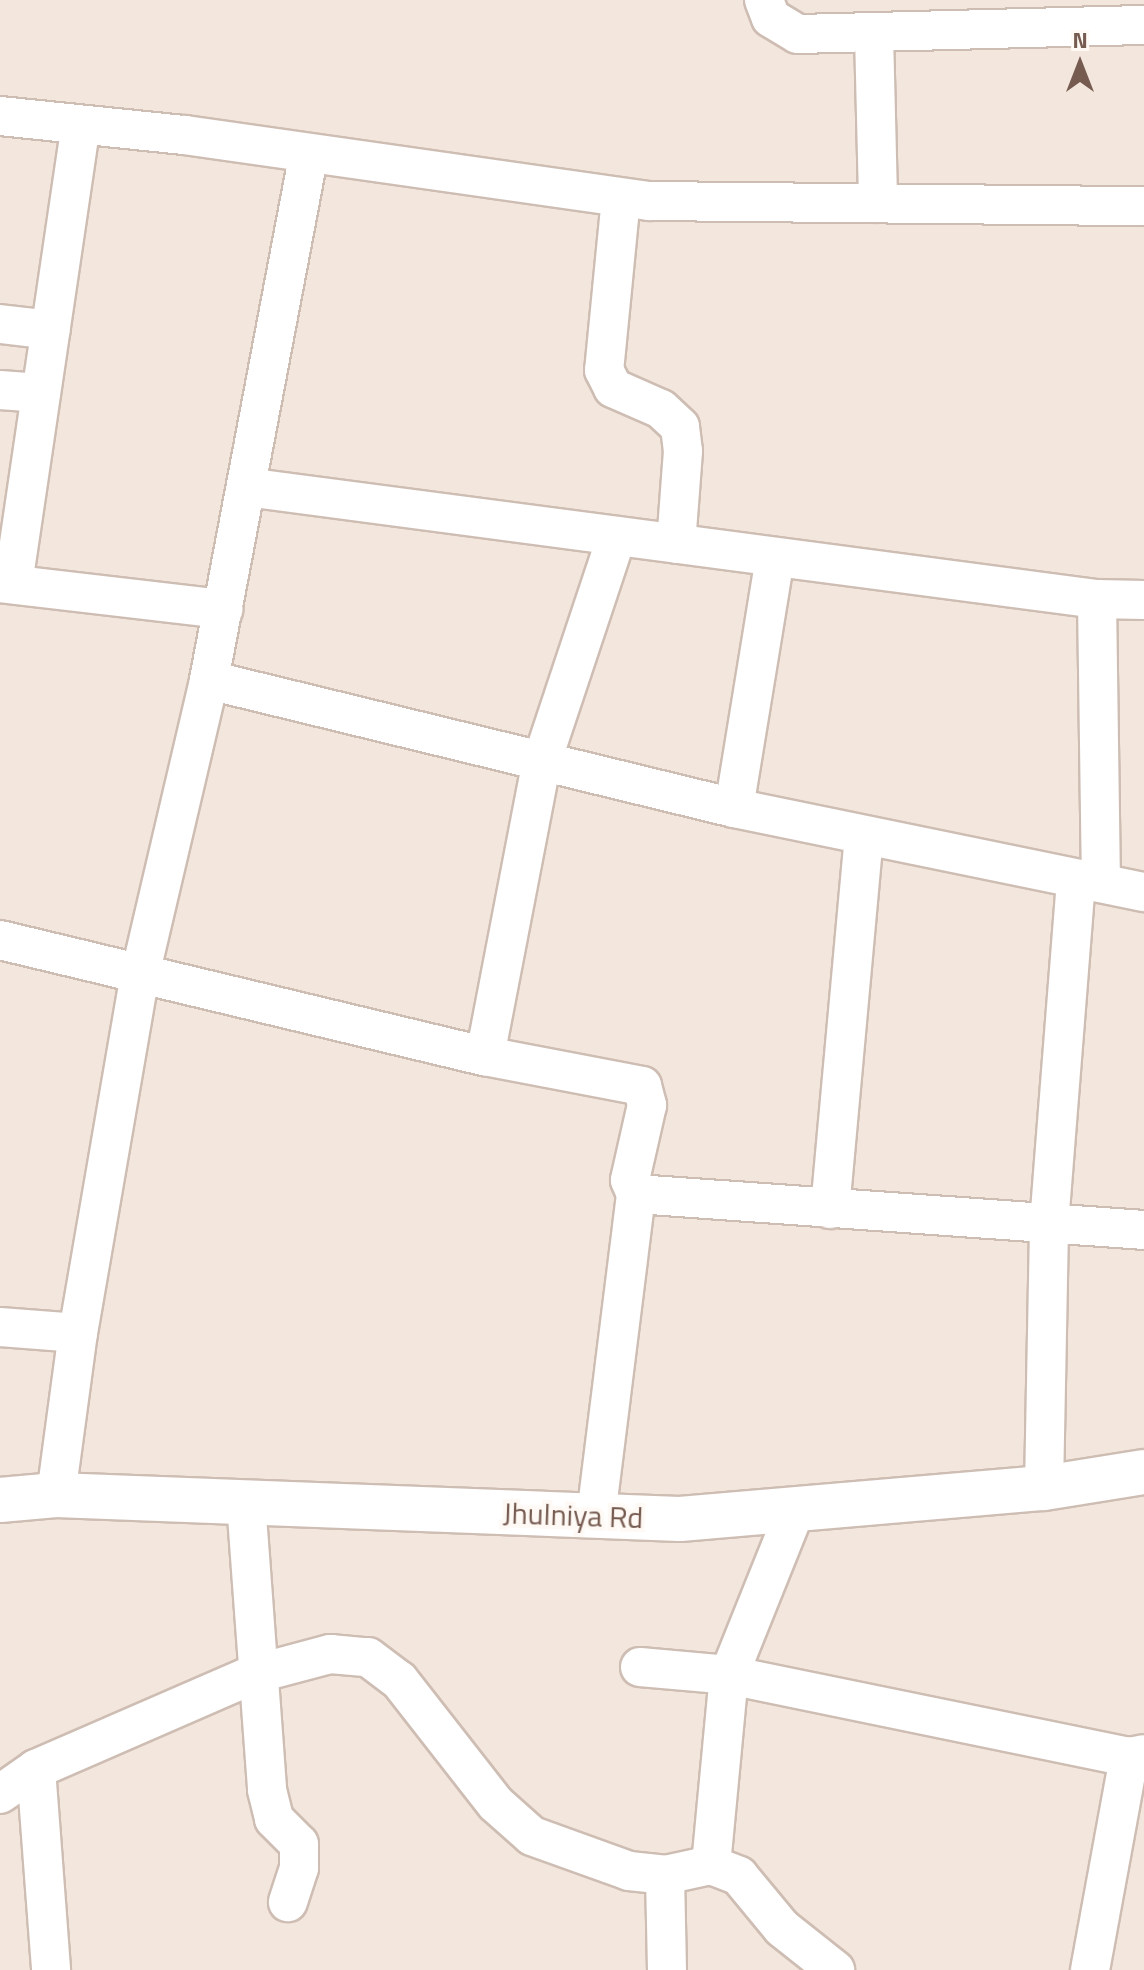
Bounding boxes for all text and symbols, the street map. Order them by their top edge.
text: N [1072,23,1088,57]
north arrow [1040,24,1120,104]
street label: Jhulniya Rd [502,1495,644,1535]

